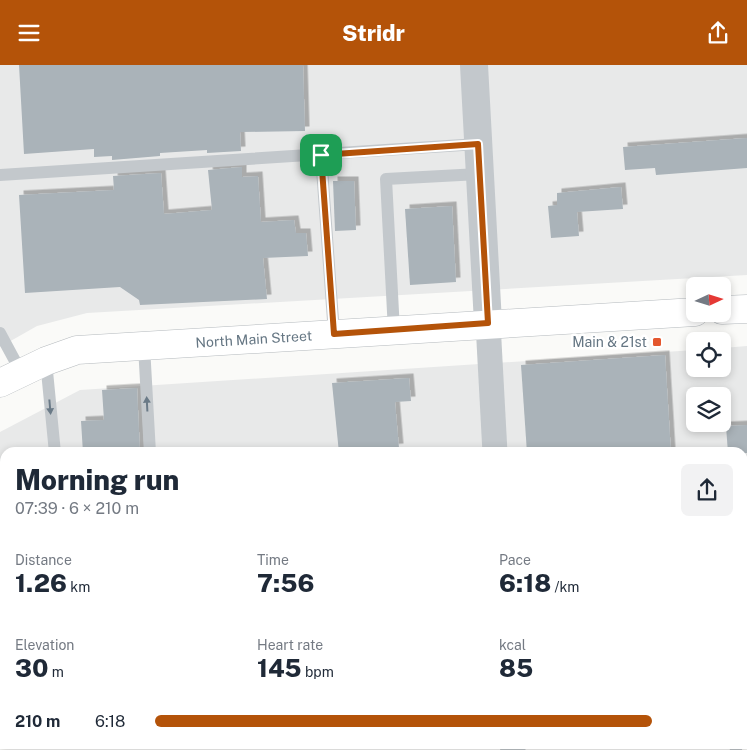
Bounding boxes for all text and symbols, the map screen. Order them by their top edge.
icon: menu [15,19,43,47]
icon: share [704,19,732,47]
text: Stridr [342,20,405,46]
pin [300,134,342,176]
icon: arrive [307,141,335,169]
north arrow [686,277,731,323]
map controls [686,277,731,432]
street label: North Main Street [195,328,313,351]
button: locate [686,332,731,377]
place label: Main & 21st [572,334,647,350]
marker: Main & 21st [651,336,663,348]
button: layers [686,387,731,432]
one-way arrow [142,396,150,412]
one-way arrow [46,399,54,415]
text: Morning run [15,463,179,496]
button: share [681,464,733,516]
text: 07:39 · 6 × 210 m [15,499,139,518]
text: Distance [15,552,72,568]
text: Time [257,552,289,568]
text: Pace [499,552,531,568]
text: 1.26 [15,568,67,598]
text: 7:56 [257,568,314,598]
text: 6:18 [499,568,551,598]
text: km [67,579,90,595]
text: /km [551,579,579,595]
text: Elevation [15,637,74,653]
text: Heart rate [257,637,323,653]
text: kcal [499,637,526,653]
text: 30 [15,653,48,683]
text: 145 [257,653,302,683]
text: 85 [499,653,533,683]
text: m [48,664,64,680]
text: bpm [302,664,334,680]
text: 210 m [15,712,60,731]
text: 6:18 [95,712,125,731]

